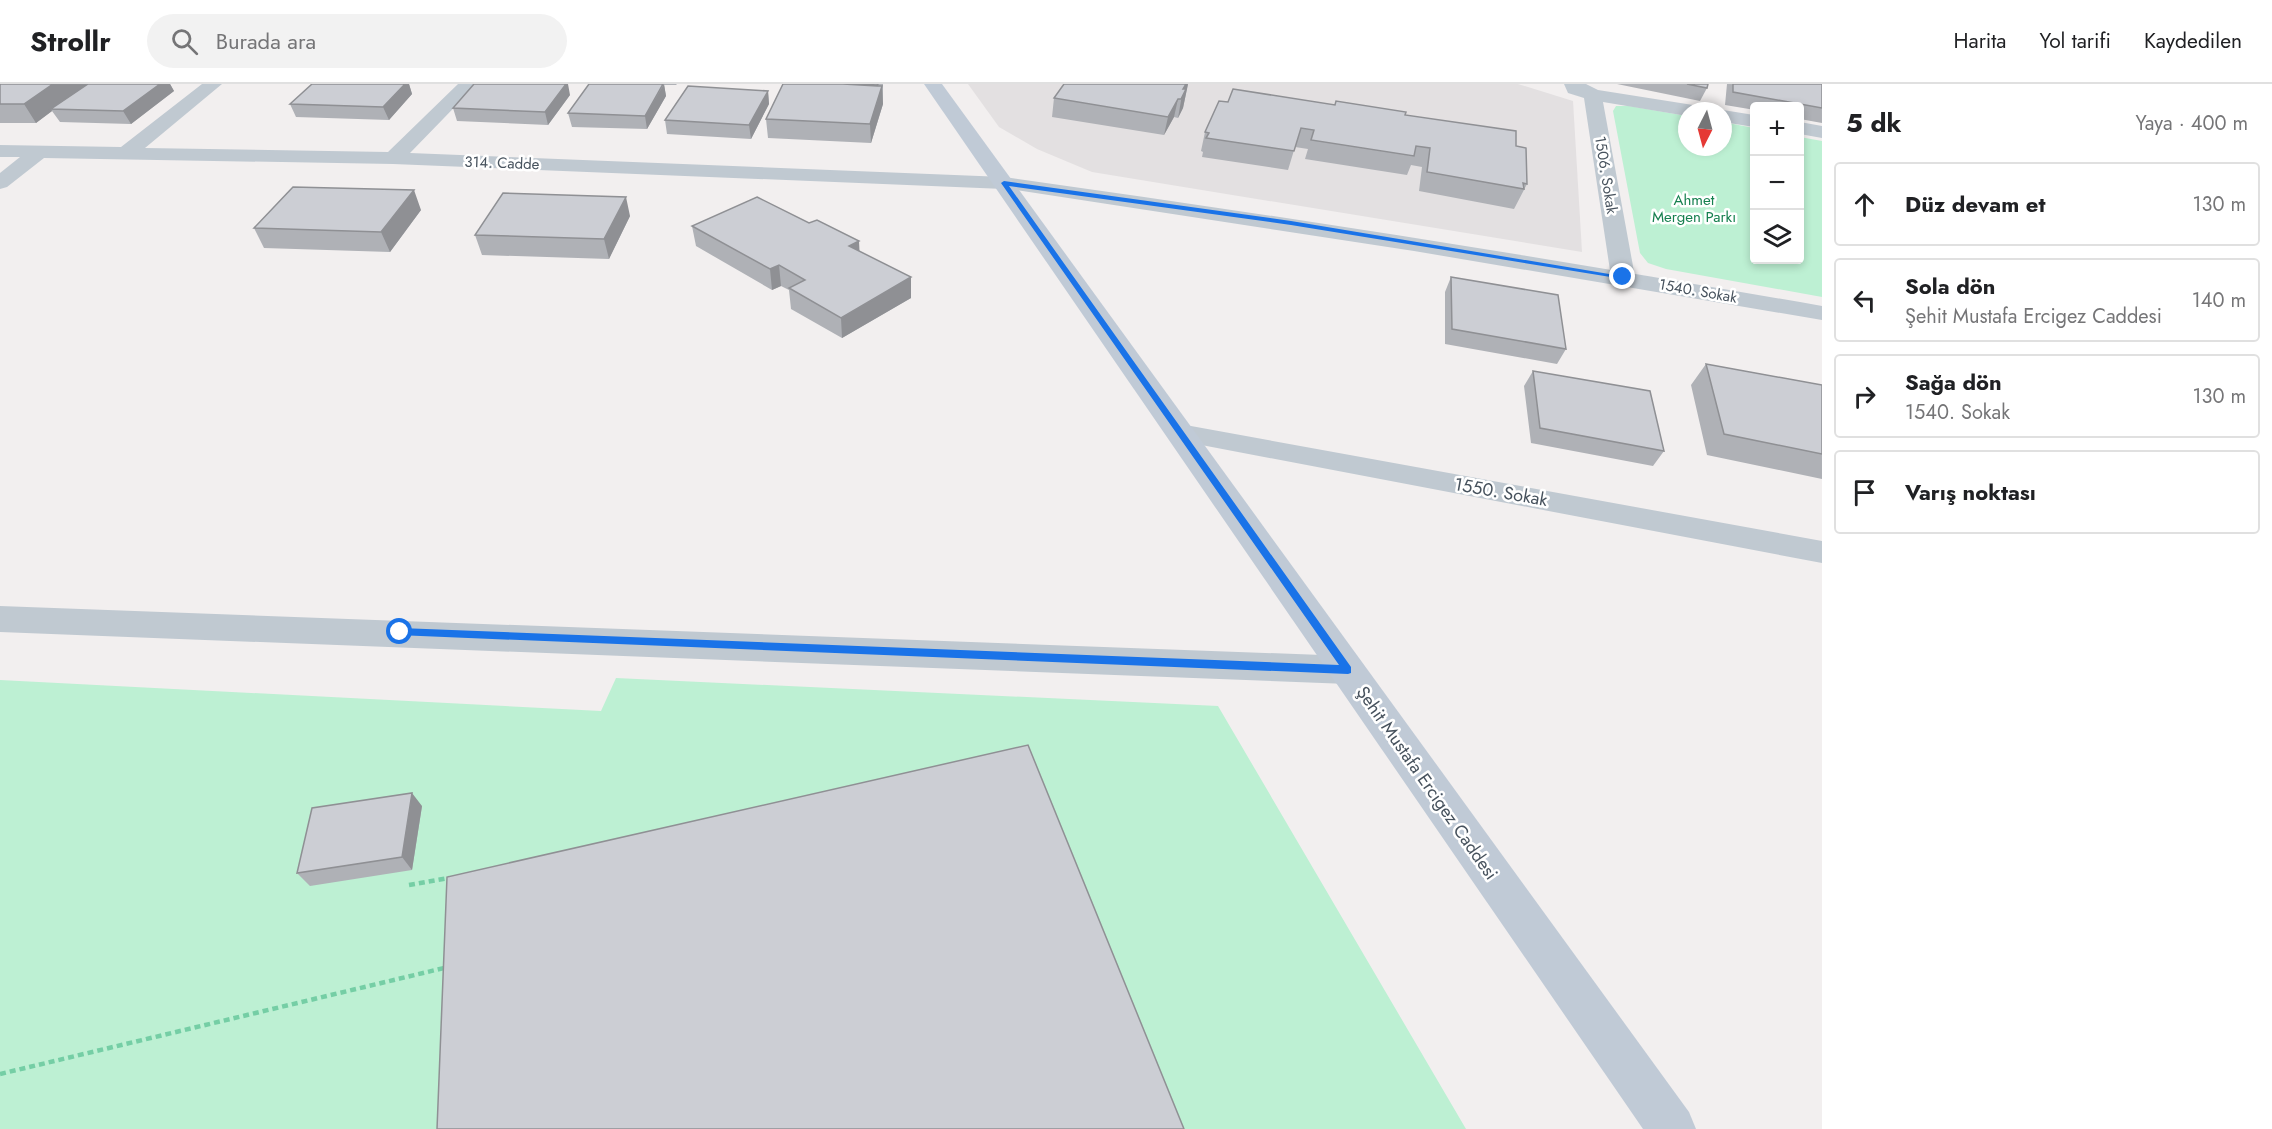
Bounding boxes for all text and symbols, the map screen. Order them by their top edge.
search box [147,14,567,68]
text: Strollr [30,21,111,62]
icon: search [168,25,201,58]
text: Burada ara [216,25,316,57]
text: Harita [1954,26,2006,56]
text: Yol tarifi [2039,26,2111,56]
text: Kaydedilen [2144,26,2242,56]
north arrow [1678,102,1732,156]
map controls [1750,102,1804,264]
button: + [1750,102,1804,156]
text: 5 dk [1846,104,1902,142]
text: Yaya · 400 m [2136,109,2248,138]
street label: 1506. Sokak [1589,134,1623,216]
street label: 314. Cadde [464,151,540,175]
button: − [1750,156,1804,210]
icon: ahead [1848,188,1881,221]
text: Düz devam et [1905,188,2045,220]
park label: Ahmet Mergen Parkı [1652,189,1736,228]
text: 130 m [2192,190,2246,219]
button: layers [1750,210,1804,264]
route end [1609,263,1635,289]
text: Sola dön [1905,270,1995,302]
street label: 1540. Sokak [1657,273,1739,309]
icon: left [1848,284,1881,317]
text: 140 m [2192,286,2246,315]
text: Şehit Mustafa Ercigez Caddesi [1905,302,2162,331]
text: Sağa dön [1905,366,2002,398]
icon: right [1848,380,1881,413]
text: 130 m [2192,382,2246,411]
text: 1540. Sokak [1905,398,2010,427]
street label: 1550. Sokak [1452,471,1550,513]
icon: arrive [1848,476,1881,509]
text: Varış noktası [1905,476,2036,508]
route start [386,618,412,644]
street label: Şehit Mustafa Ercigez Caddesi [1350,681,1504,885]

